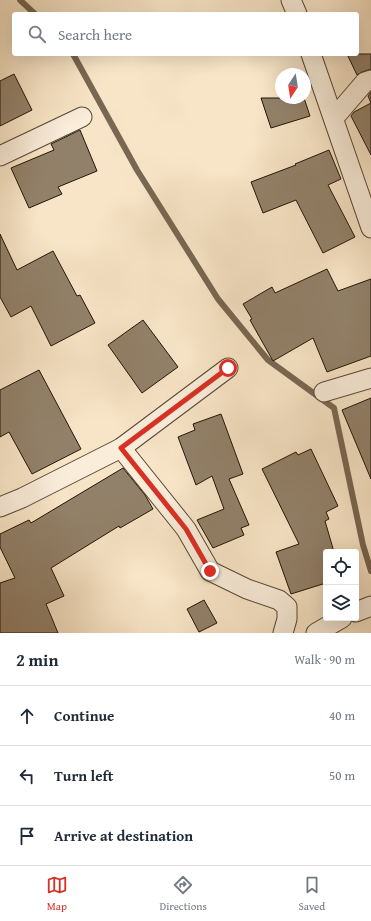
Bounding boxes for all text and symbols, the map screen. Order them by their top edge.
search box [12,12,359,56]
icon: search [26,23,48,45]
text: Search here [58,24,132,45]
north arrow [275,68,311,104]
route start [219,359,237,377]
map controls [323,549,359,621]
button: locate [323,549,359,585]
route end [201,562,219,580]
button: layers [323,585,359,621]
text: 2 min [16,647,58,672]
text: Walk · 90 m [294,650,355,669]
icon: ahead [16,705,38,727]
text: Continue [54,705,115,726]
text: 40 m [329,706,355,725]
icon: left [16,765,38,787]
text: Turn left [54,765,113,786]
text: 50 m [329,766,355,785]
icon: arrive [16,825,38,847]
text: Arrive at destination [54,825,193,846]
tab: Map [46,874,68,914]
tab: Directions [160,874,207,914]
tab: Saved [298,874,325,914]

